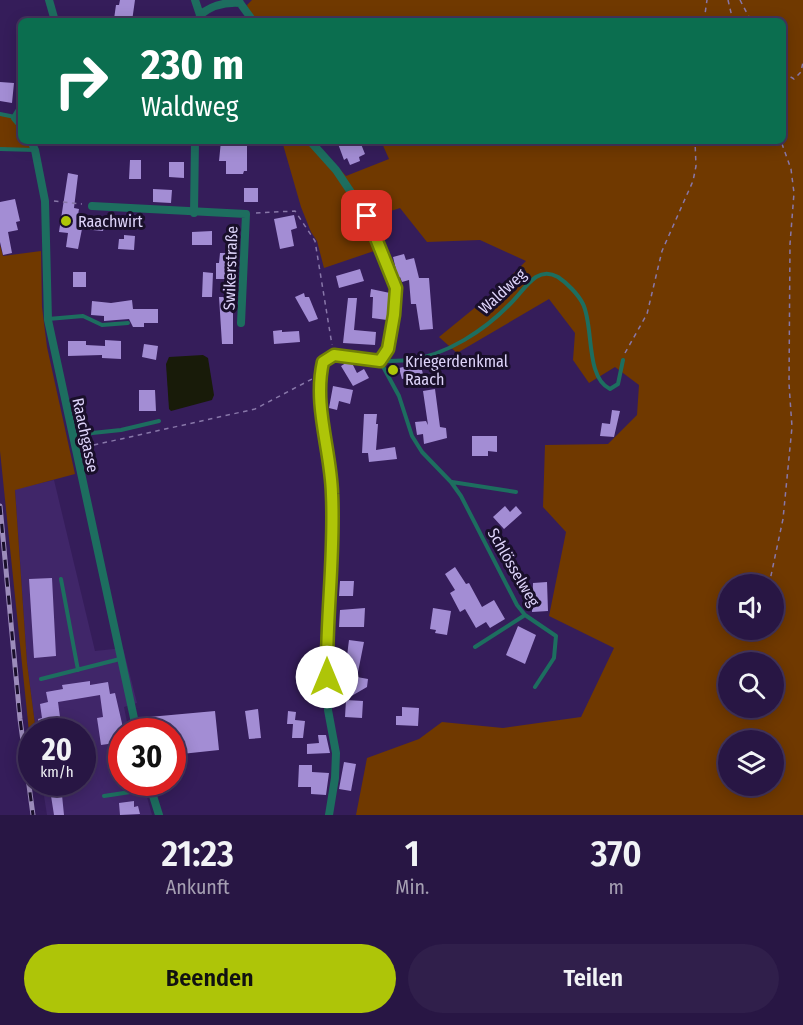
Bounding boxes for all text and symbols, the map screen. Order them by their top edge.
text: 230 m [141,40,244,90]
icon: right [42,42,120,120]
text: Waldweg [141,91,239,123]
pin [341,190,392,241]
icon: arrive [350,199,383,232]
place label: Raachwirt [78,212,144,231]
marker: Raachwirt [59,214,73,228]
street label: Swikerstraße [220,225,241,311]
street label: Waldweg [475,264,530,318]
place label: Kriegerdenkmal Raach [405,352,508,389]
marker: Kriegerdenkmal Raach [386,363,400,377]
street label: Raachgasse [68,396,103,474]
street label: Schlösselweg [484,525,544,610]
map controls [718,574,784,796]
button: sound [718,574,784,640]
position arrow [295,645,359,709]
button: search [718,652,784,718]
speed limit sign: 30 [108,718,186,796]
button: layers [718,730,784,796]
text: 20 [42,732,72,768]
text: km/h [40,763,74,781]
text: 21:23 [161,832,234,876]
text: 1 [405,832,420,876]
text: 370 [591,832,642,876]
text: Ankunft [166,875,230,899]
text: Min. [395,875,429,899]
text: m [608,875,624,899]
button: Beenden [24,944,396,1013]
button: Teilen [408,944,779,1013]

